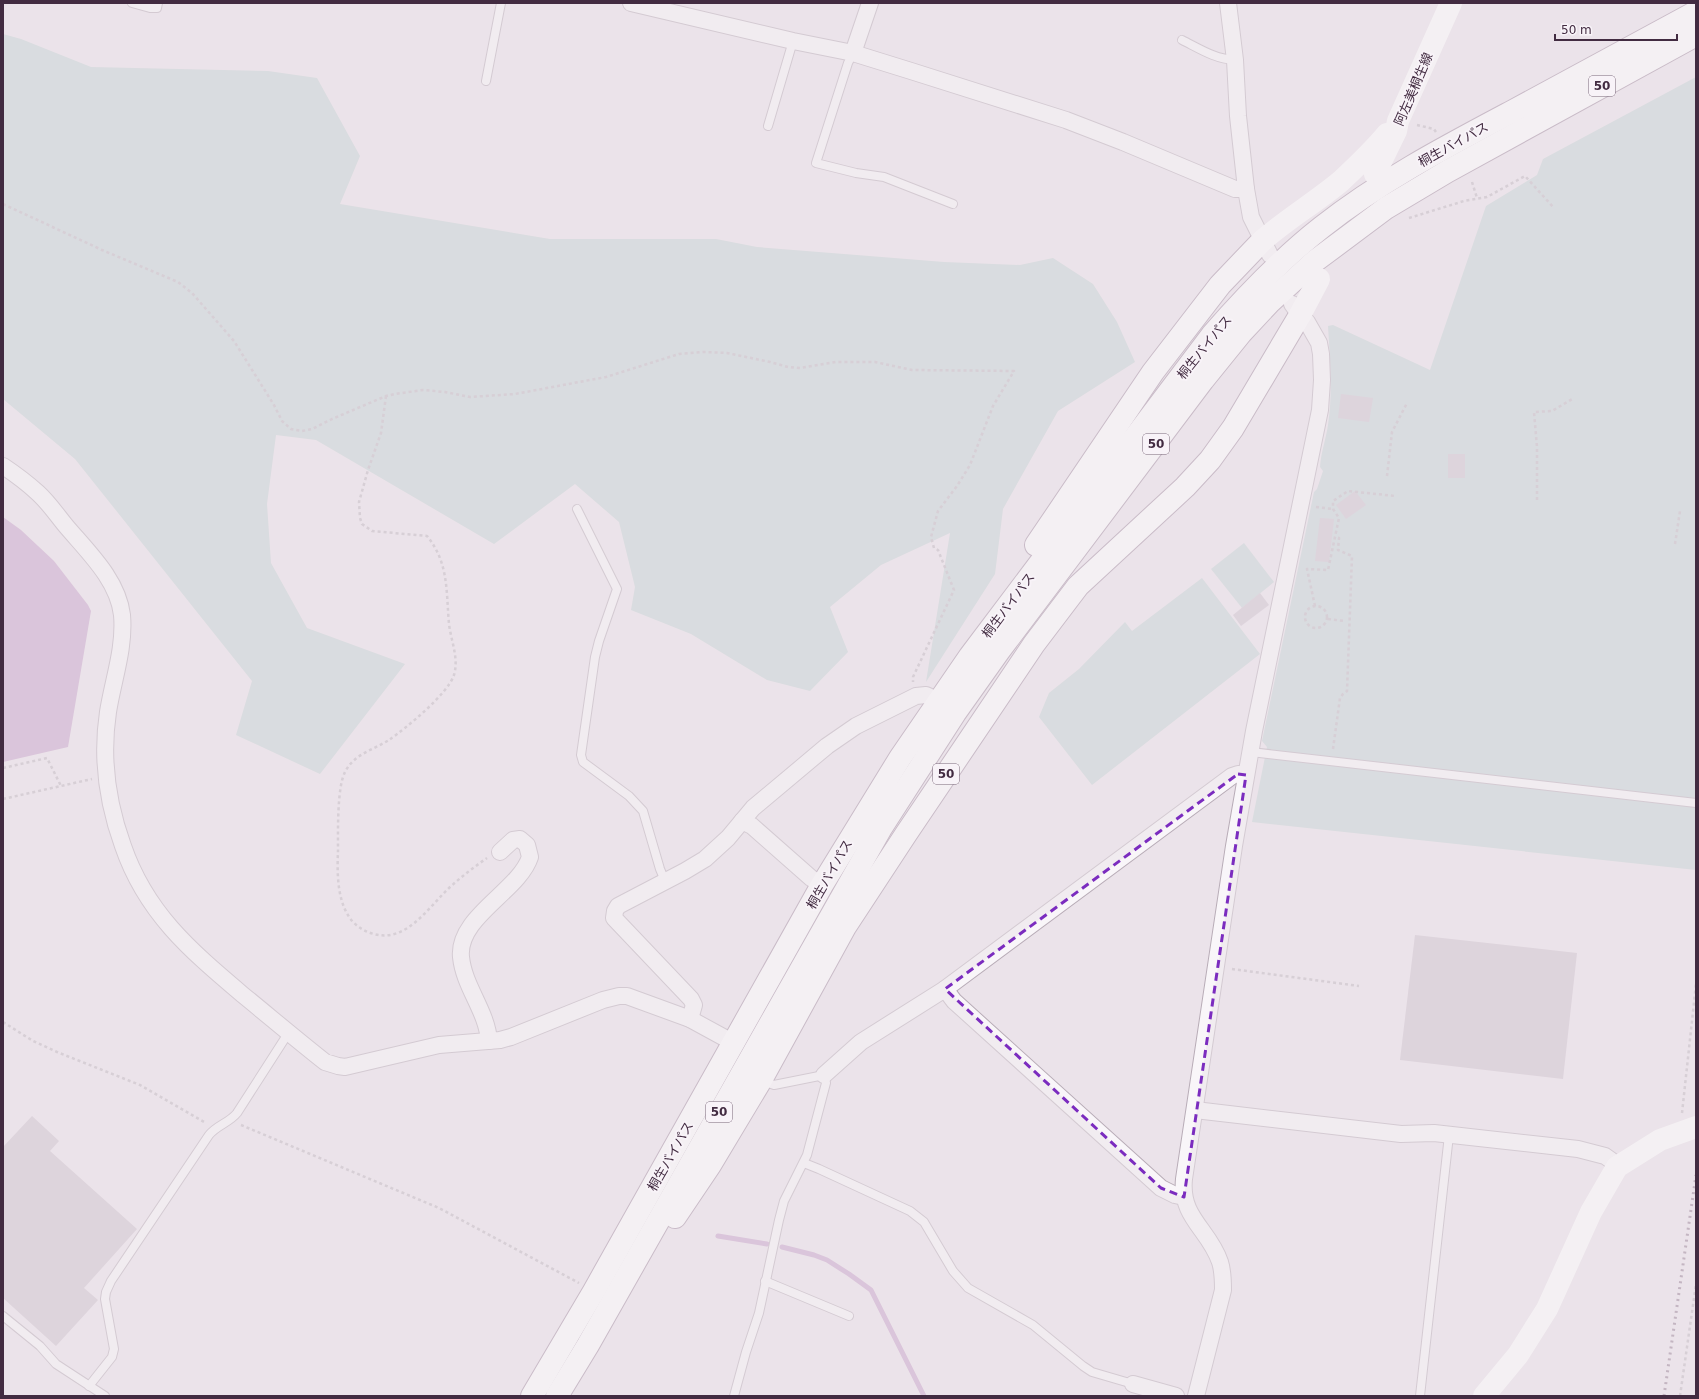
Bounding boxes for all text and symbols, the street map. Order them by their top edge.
scale bar [1555,16,1677,42]
text: 50 m [1561,23,1592,37]
street label: 阿左美桐生線 [1391,50,1436,128]
road number: 50 [1589,76,1615,96]
street label: 桐生バイパス [1416,119,1491,170]
street label: 桐生バイパス [1174,312,1235,382]
road number: 50 [1143,434,1169,454]
street label: 桐生バイパス [979,570,1038,641]
road number: 50 [933,764,959,784]
street label: 桐生バイパス [804,837,855,912]
road number: 50 [706,1102,732,1122]
street label: 桐生バイパス [645,1119,696,1194]

